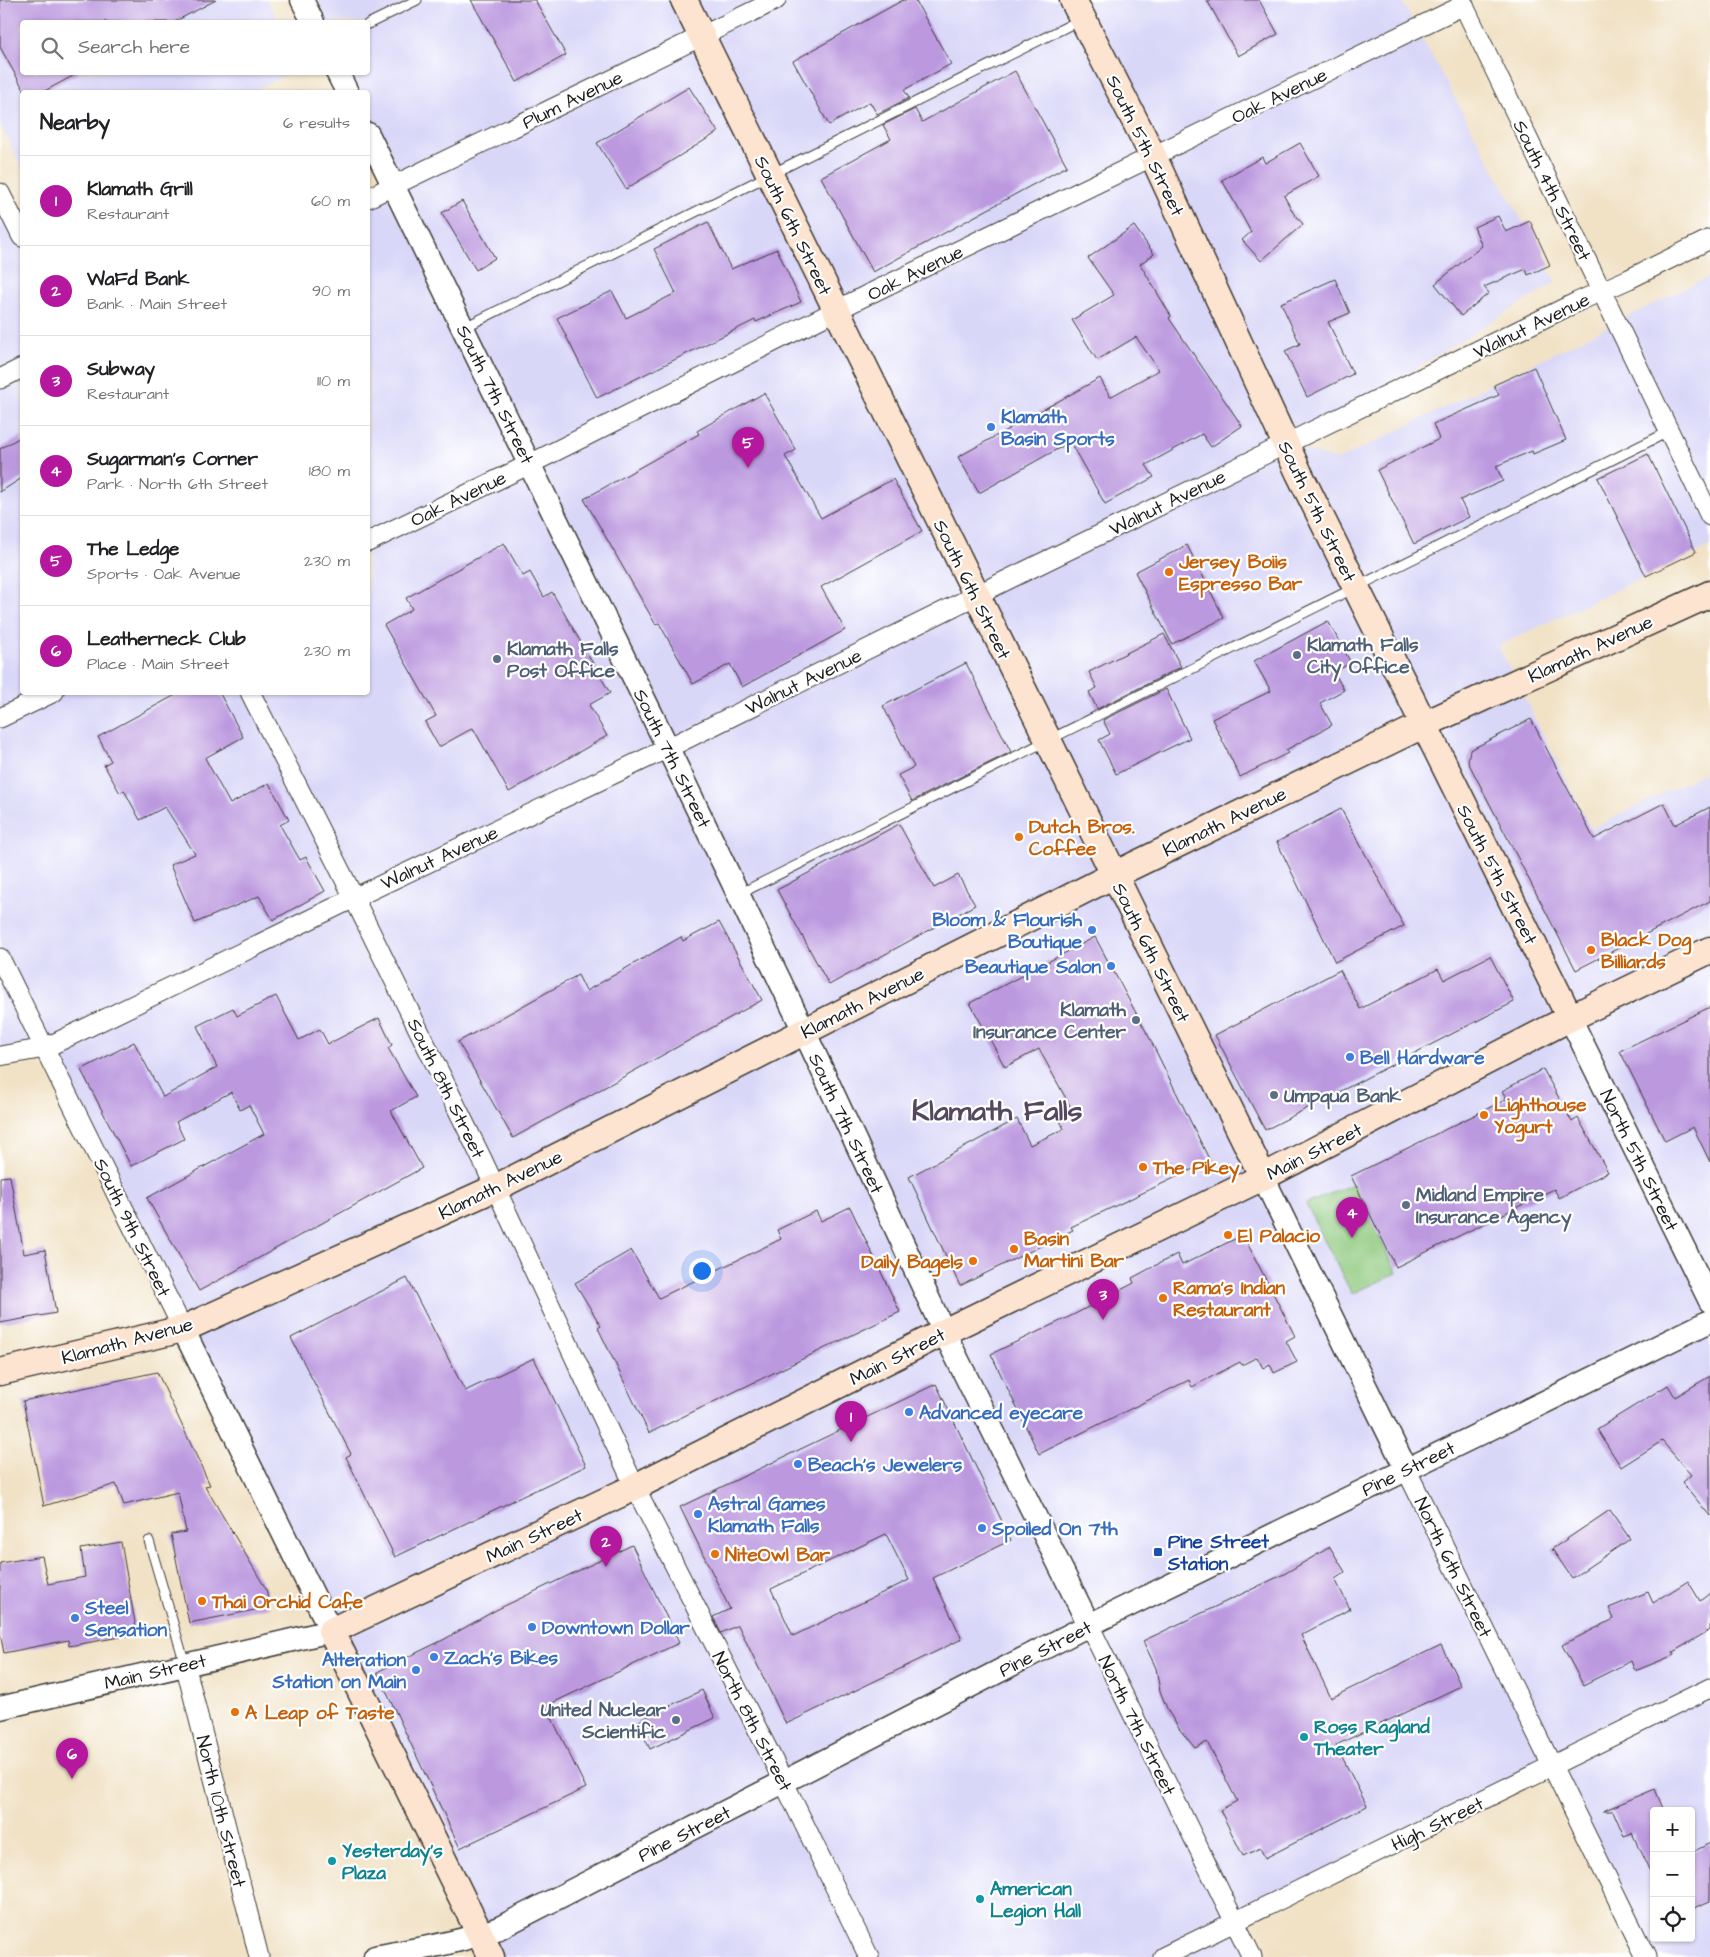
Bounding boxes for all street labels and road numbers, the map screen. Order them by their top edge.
street label: Oak Avenue [1227,62,1332,131]
street label: Plum Avenue [518,64,628,136]
street label: South 5th Street [1099,71,1191,221]
street label: South 4th Street [1506,116,1598,266]
street label: South 6th Street [747,151,838,300]
street label: Oak Avenue [863,239,968,308]
street label: Walnut Avenue [1469,286,1595,366]
street label: South 7th Street [449,320,540,469]
street label: South 5th Street [1271,437,1363,587]
street label: Walnut Avenue [1105,463,1231,543]
street label: Oak Avenue [406,465,511,534]
street label: South 6th Street [926,515,1017,664]
street label: Klamath Avenue [1524,609,1658,690]
street label: Walnut Avenue [741,642,867,722]
street label: South 7th Street [626,684,717,833]
street label: Klamath Avenue [1158,781,1291,864]
street label: South 5th Street [1450,800,1544,950]
street label: Walnut Avenue [377,819,503,897]
street label: South 6th Street [1105,878,1196,1027]
street label: Klamath Avenue [796,961,929,1046]
street label: South 8th Street [400,1014,491,1164]
street label: South 7th Street [801,1049,890,1199]
street label: North 5th Street [1593,1085,1685,1236]
street label: Main Street [1262,1117,1367,1188]
street label: Klamath Avenue [434,1144,567,1227]
street label: South 9th Street [86,1154,177,1302]
street label: Klamath Avenue [59,1311,196,1372]
street label: Main Street [845,1322,950,1393]
street label: Pine Street [1357,1435,1460,1504]
street label: North 6th Street [1407,1493,1498,1643]
street label: Main Street [482,1502,588,1571]
street label: Pine Street [995,1614,1097,1684]
street label: North 8th Street [705,1647,799,1796]
street label: Main Street [102,1648,209,1697]
street label: North 7th Street [1091,1651,1182,1801]
street label: North 10th Street [189,1733,253,1890]
street label: High Street [1387,1790,1489,1859]
street label: Pine Street [634,1799,736,1869]

